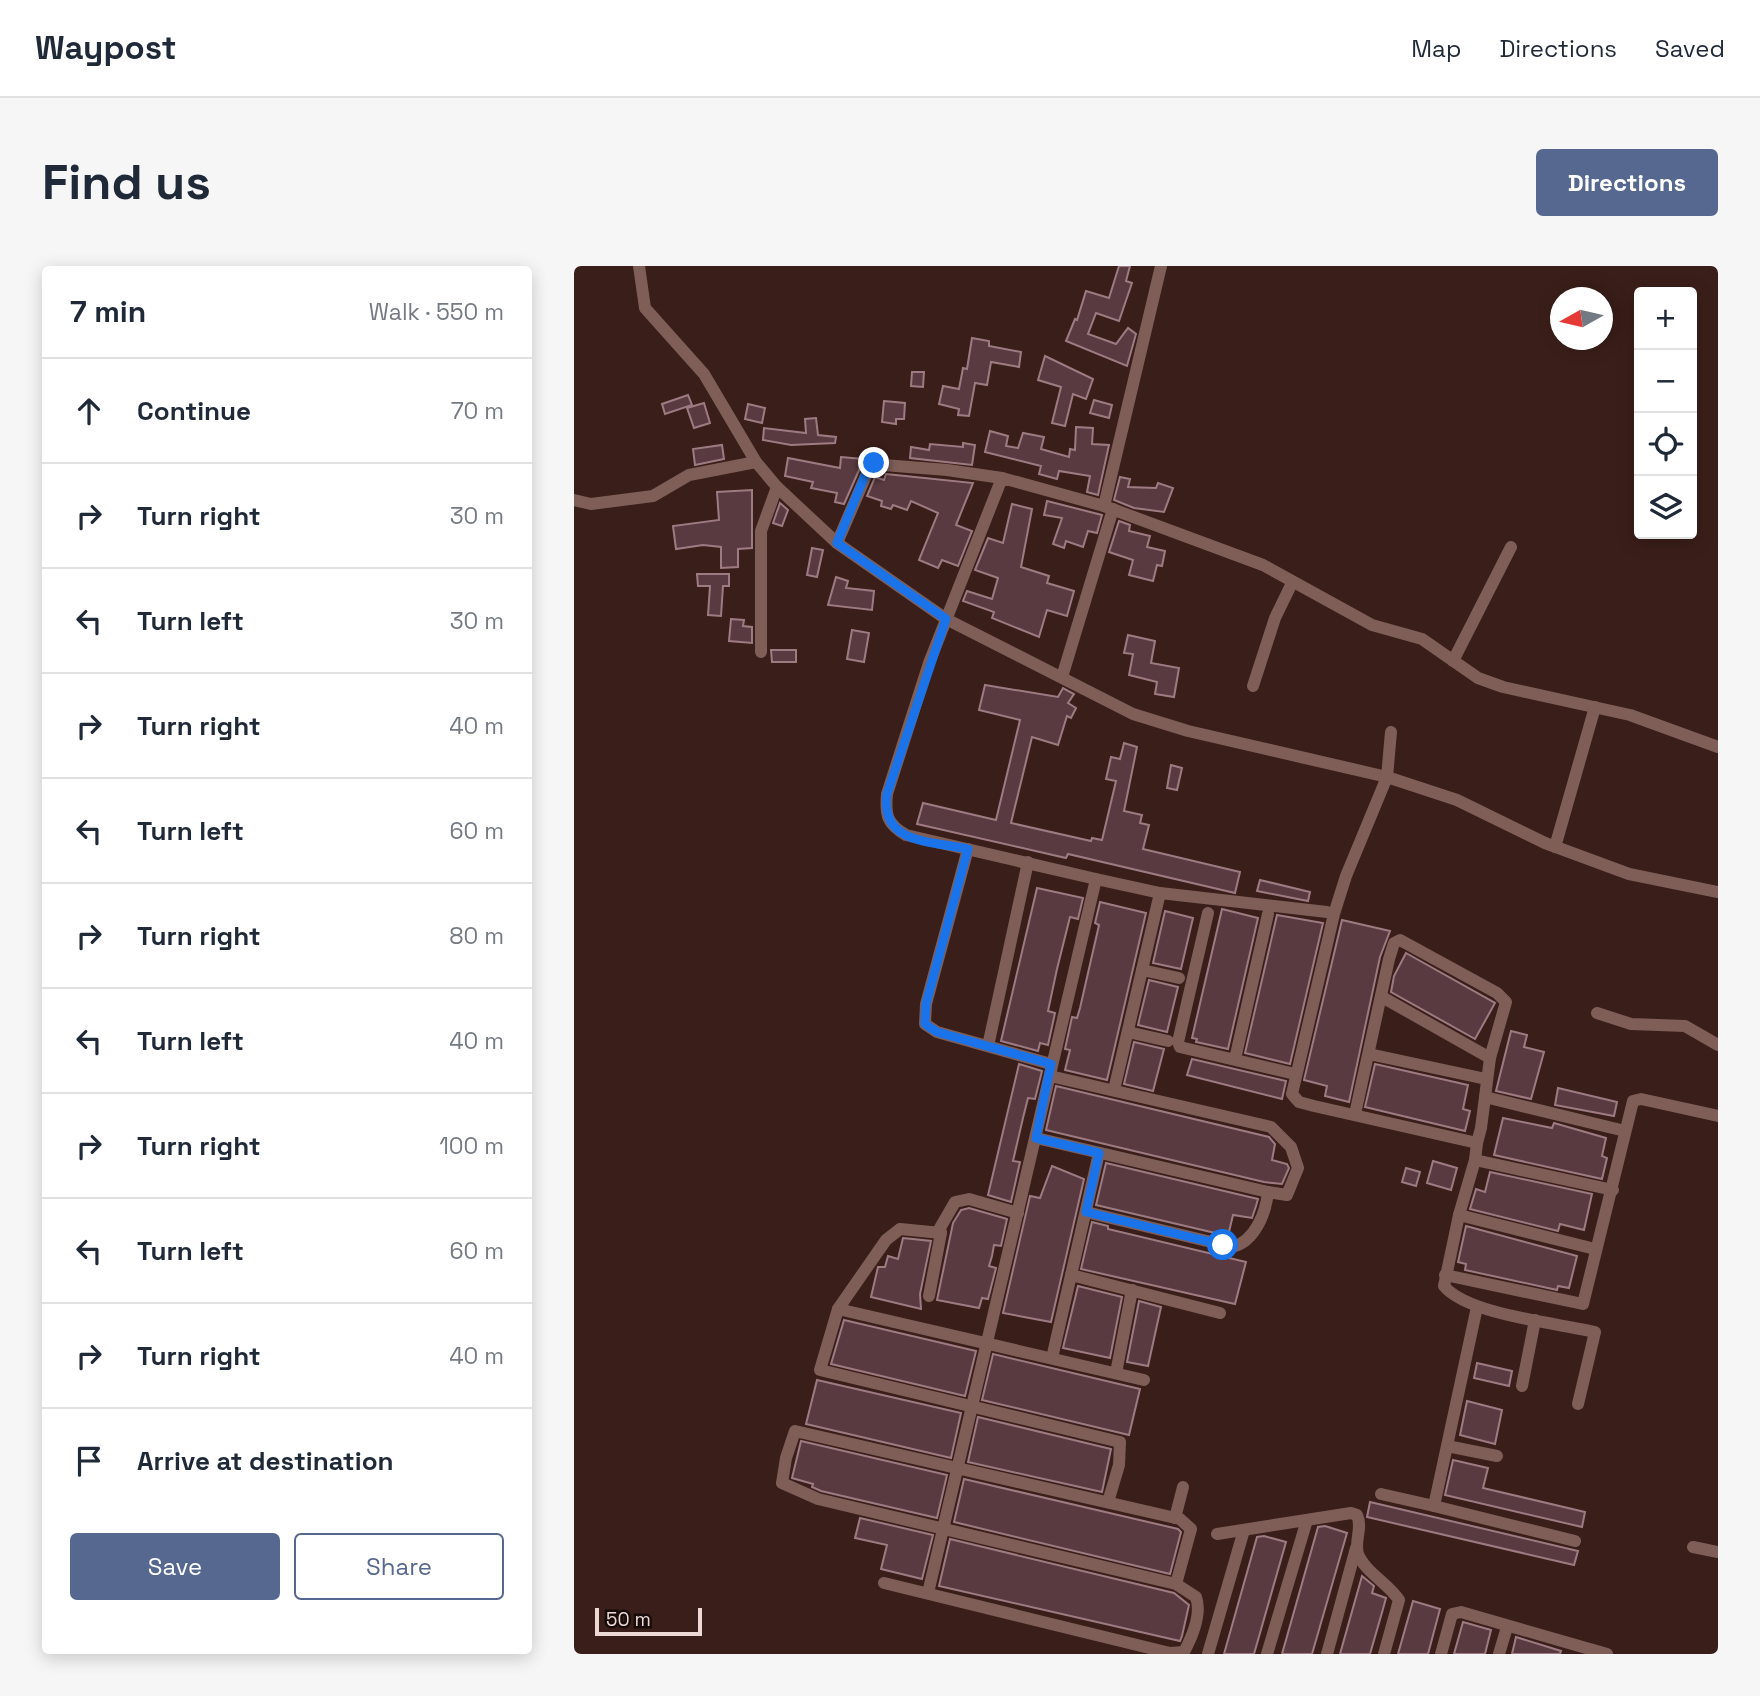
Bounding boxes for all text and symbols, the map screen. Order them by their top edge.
text: Waypost [35,27,177,69]
text: Map [1411,33,1461,64]
text: Directions [1499,33,1617,64]
text: Saved [1655,33,1725,64]
button: Directions [1536,149,1718,216]
text: Find us [42,151,211,213]
north arrow [1550,287,1613,350]
map controls [1634,287,1697,539]
button: + [1634,287,1697,350]
text: 7 min [70,292,146,331]
text: Walk · 550 m [369,297,504,327]
button: − [1634,350,1697,413]
icon: ahead [70,392,108,430]
text: Continue [137,394,251,428]
text: 70 m [451,396,504,426]
button: locate [1634,413,1697,476]
route end [858,447,889,478]
button: layers [1634,476,1697,539]
icon: right [70,497,108,535]
text: Turn right [137,499,261,533]
text: 30 m [450,501,504,531]
icon: left [70,602,108,640]
text: Turn left [137,604,244,638]
text: 30 m [450,606,504,636]
icon: right [70,707,108,745]
text: Turn right [137,709,261,743]
text: 40 m [449,711,504,741]
icon: left [70,812,108,850]
text: Turn left [137,814,244,848]
text: 60 m [449,816,504,846]
icon: right [70,917,108,955]
text: Turn right [137,919,261,953]
text: 80 m [449,921,504,951]
icon: left [70,1022,108,1060]
text: Turn left [137,1024,244,1058]
text: 40 m [449,1026,504,1056]
icon: right [70,1127,108,1165]
text: Turn right [137,1129,261,1163]
text: 100 m [439,1131,504,1161]
route start [1207,1229,1238,1260]
icon: left [70,1232,108,1270]
text: Turn left [137,1234,244,1268]
text: 60 m [449,1236,504,1266]
icon: right [70,1337,108,1375]
text: Turn right [137,1339,261,1373]
text: 40 m [449,1341,504,1371]
icon: arrive [70,1442,108,1480]
text: Arrive at destination [137,1444,394,1478]
button: Save [70,1533,280,1600]
button: Share [294,1533,504,1600]
scale bar [595,1605,702,1637]
text: 50 m [606,1607,651,1632]

